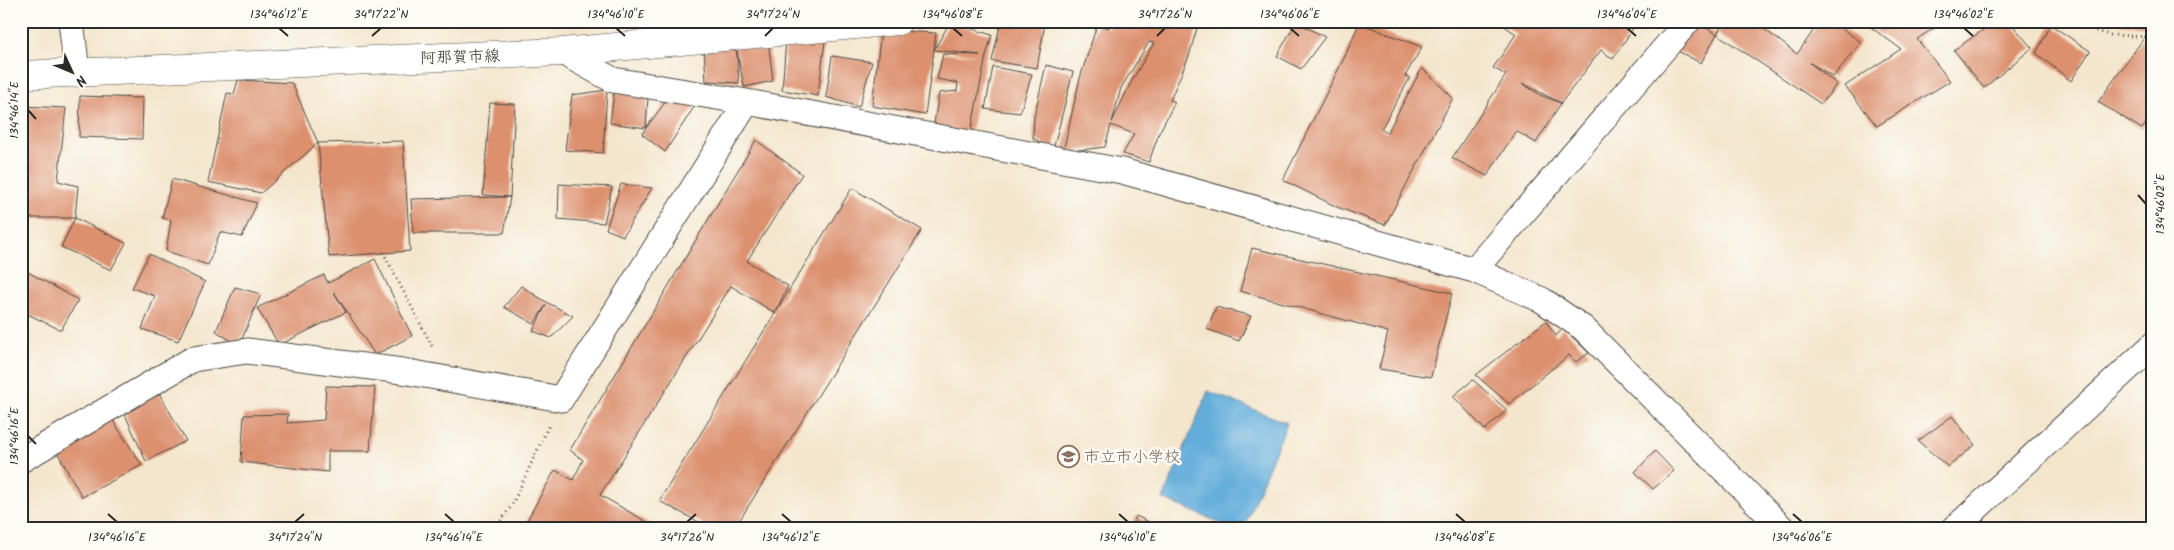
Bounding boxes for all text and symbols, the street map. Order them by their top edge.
text: 134°46'12"E [250,5,309,24]
text: 34°17'22"N [354,5,408,24]
text: 134°46'10"E [587,5,646,24]
text: 34°17'24"N [746,5,800,24]
text: 134°46'08"E [923,5,984,24]
text: 34°17'26"N [1138,5,1192,24]
text: 134°46'06"E [1260,5,1321,24]
text: 134°46'04"E [1597,5,1658,24]
text: 134°46'02"E [1934,5,1995,24]
street label: 阿那賀市線 [420,44,500,71]
north arrow [48,48,98,98]
text: N [70,70,92,91]
text: 134°46'14"E [5,80,24,139]
text: 134°46'02"E [2151,173,2170,234]
text: 134°46'16"E [5,406,24,465]
school or university icon: 市立市小学校 [1056,444,1080,468]
place label: 市立市小学校 [1084,445,1180,470]
text: 134°46'16"E [88,528,147,547]
text: 34°17'24"N [268,528,322,547]
text: 134°46'14"E [425,528,484,547]
text: 34°17'26"N [660,528,714,547]
text: 134°46'12"E [762,528,821,547]
text: 134°46'10"E [1099,528,1158,547]
text: 134°46'08"E [1435,528,1496,547]
text: 134°46'06"E [1772,528,1833,547]

